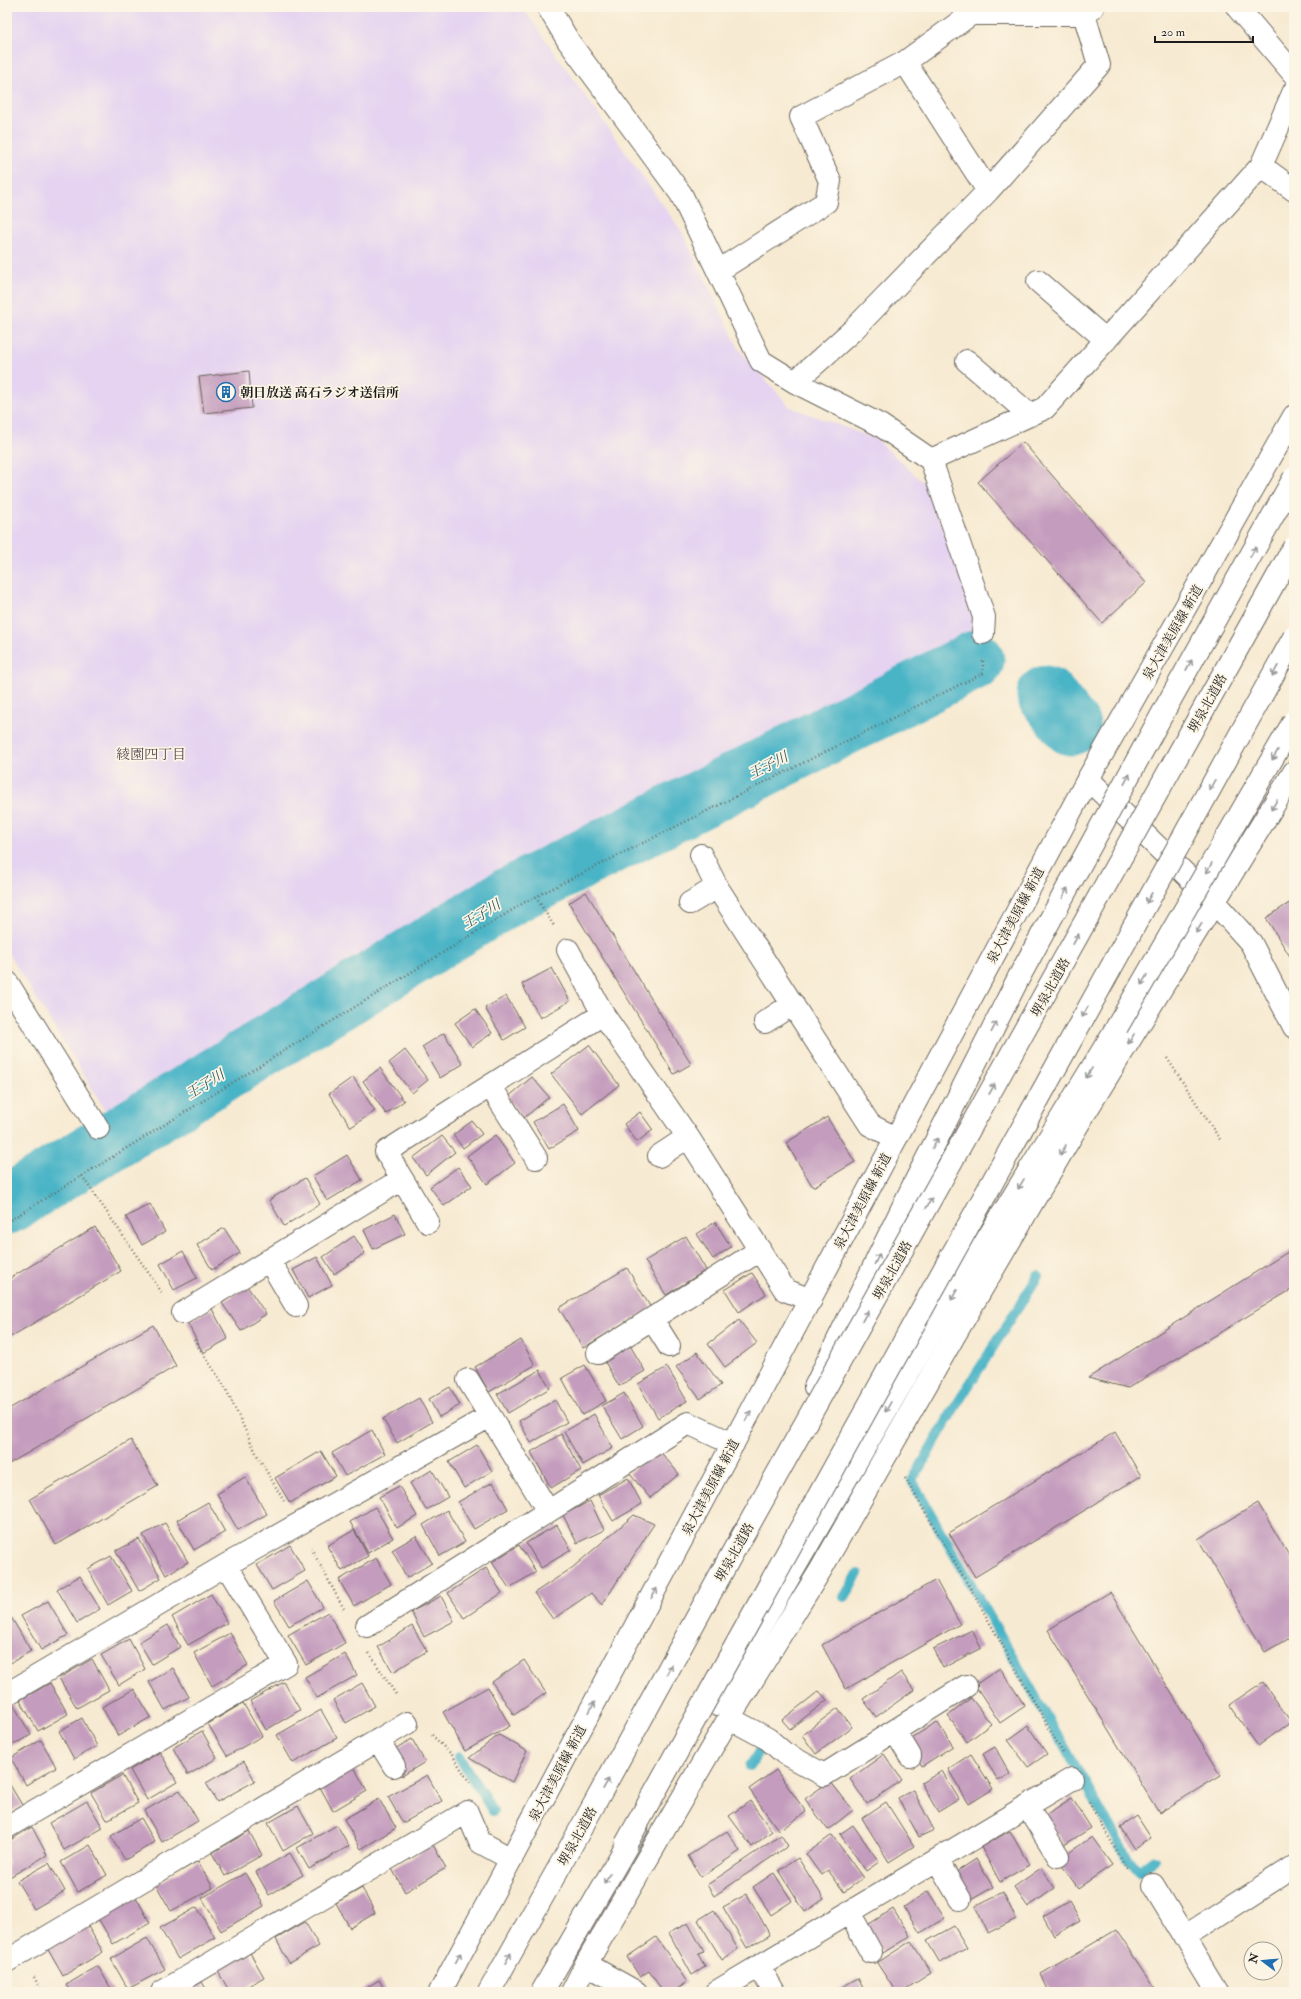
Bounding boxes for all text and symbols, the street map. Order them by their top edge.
scale bar [1155,18,1253,44]
text: 20 m [1161,25,1186,40]
building icon: 朝日放送 高石ラジオ送信所 [215,381,237,403]
place label: 朝日放送 高石ラジオ送信所 [240,385,399,401]
one-way arrow [1249,546,1257,558]
street label: 泉大津美原線 新道 [1139,582,1206,683]
one-way arrow [1186,659,1194,671]
one-way arrow [1271,665,1278,677]
street label: 堺泉北道路 [1185,671,1231,736]
district label: 綾園四丁目 [116,746,186,763]
water label: 王子川 [746,747,793,783]
one-way arrow [1270,749,1278,761]
one-way arrow [1123,773,1131,785]
one-way arrow [1207,779,1215,791]
one-way arrow [1269,799,1277,811]
one-way arrow [1205,862,1213,874]
street label: 泉大津美原線 新道 [984,865,1048,966]
one-way arrow [1061,888,1069,900]
one-way arrow [1144,892,1152,904]
water label: 王子川 [459,895,505,933]
one-way arrow [1195,922,1203,933]
one-way arrow [1073,933,1080,945]
street label: 堺泉北道路 [1028,955,1074,1020]
one-way arrow [1140,974,1148,986]
one-way arrow [1081,1006,1089,1018]
one-way arrow [991,1021,998,1033]
one-way arrow [1126,1033,1134,1045]
water label: 王子川 [183,1065,229,1103]
one-way arrow [1085,1067,1093,1078]
one-way arrow [989,1084,997,1096]
one-way arrow [932,1137,939,1149]
one-way arrow [1058,1144,1066,1156]
street label: 泉大津美原線 新道 [831,1151,895,1252]
one-way arrow [1017,1178,1026,1189]
one-way arrow [925,1197,933,1209]
street label: 堺泉北道路 [870,1238,916,1303]
one-way arrow [874,1254,881,1266]
one-way arrow [949,1289,957,1301]
one-way arrow [862,1311,870,1323]
one-way arrow [884,1401,892,1413]
one-way arrow [745,1410,752,1422]
street label: 泉大津美原線 新道 [679,1437,743,1538]
street label: 堺泉北道路 [712,1520,758,1585]
one-way arrow [650,1587,658,1599]
one-way arrow [665,1664,673,1676]
one-way arrow [589,1701,597,1713]
street label: 泉大津美原線 新道 [526,1723,590,1824]
one-way arrow [602,1778,610,1790]
street label: 堺泉北道路 [555,1804,601,1869]
one-way arrow [603,1872,611,1884]
north arrow [1243,1941,1283,1981]
text: N [1246,1951,1262,1966]
one-way arrow [455,1952,463,1964]
one-way arrow [504,1952,512,1964]

